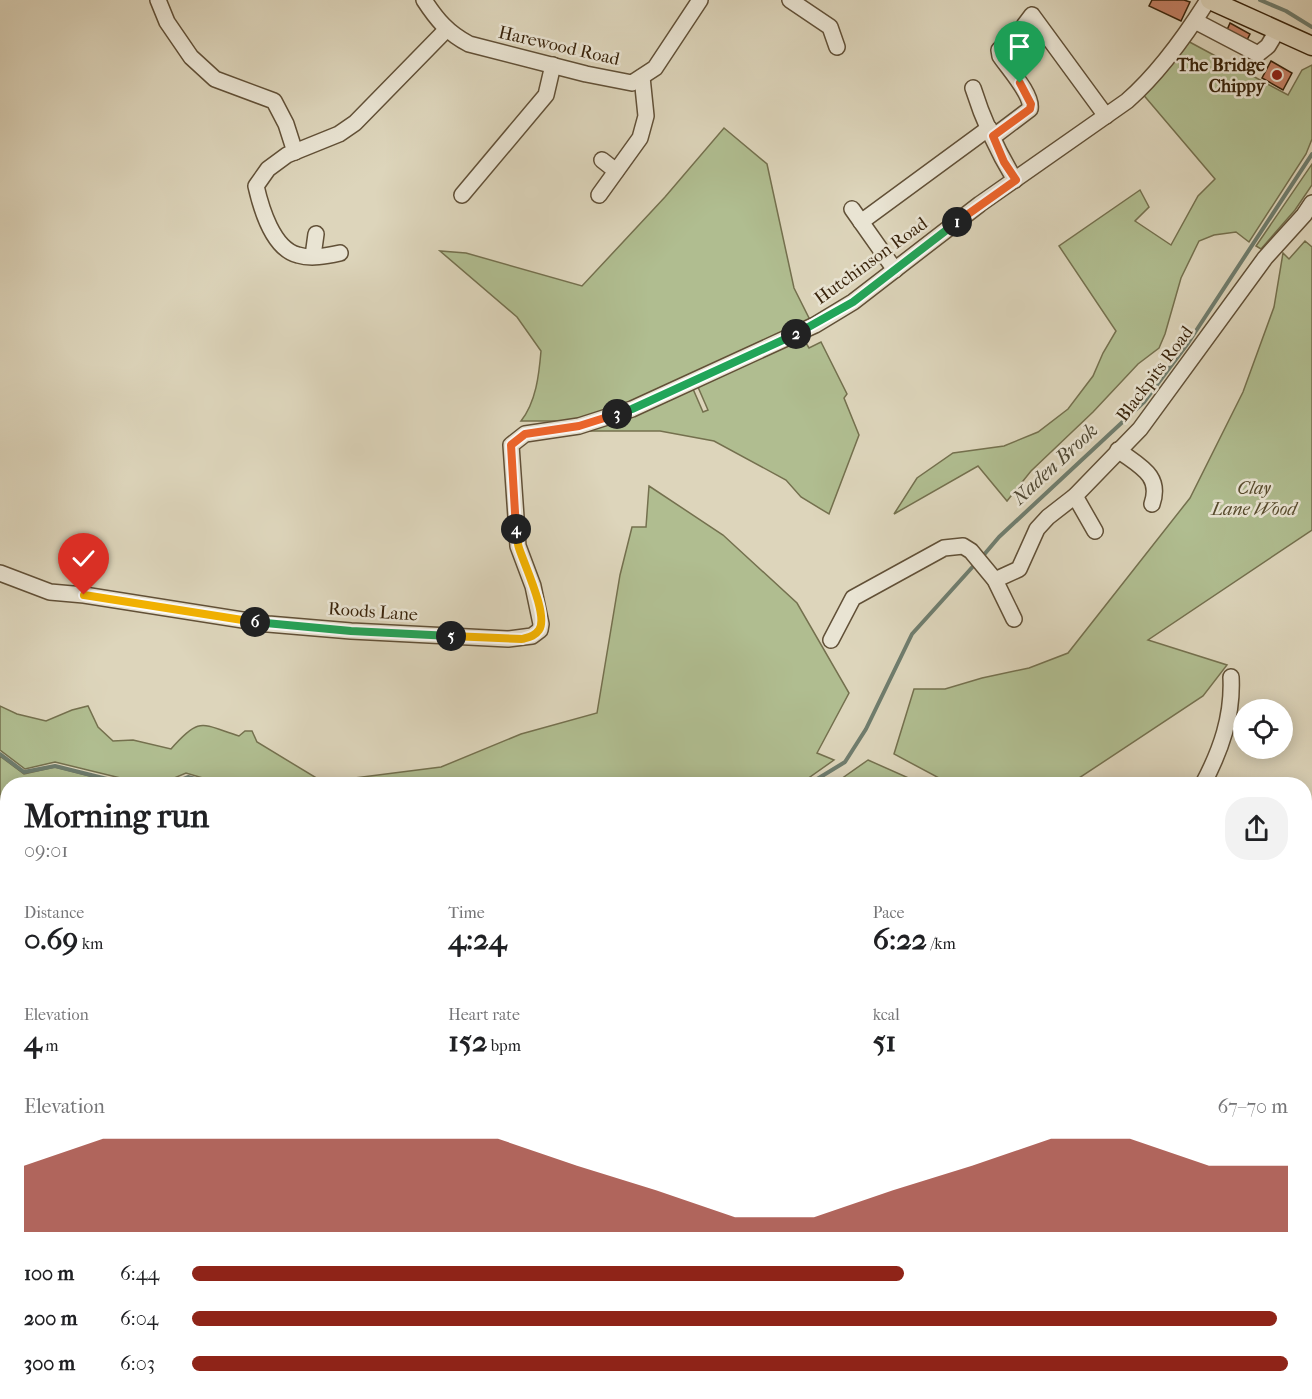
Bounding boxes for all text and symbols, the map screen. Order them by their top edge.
pin [994,21,1045,83]
street label: Harewood Road [496,22,622,70]
icon: arrive [1003,30,1036,63]
place label: The Bridge Chippy [1176,55,1266,97]
marker: The Bridge Chippy [1270,68,1284,82]
pin: 1 [942,207,972,237]
text: 1 [954,212,960,231]
street label: Hutchinson Road [810,213,932,309]
pin: 2 [781,319,811,349]
street label: Blackpits Road [1112,322,1198,426]
text: 2 [792,324,800,343]
pin: 3 [602,399,632,429]
text: 3 [614,404,620,423]
water label: Naden Brook [1007,419,1102,510]
park label: Clay Lane Wood [1210,478,1299,520]
pin: 4 [501,514,531,544]
text: 4 [511,519,521,538]
pin [58,533,109,595]
icon: check [67,542,100,575]
street label: Roods Lane [327,598,419,626]
pin: 6 [240,607,270,637]
text: 6 [251,612,259,631]
pin: 5 [436,621,466,651]
text: 5 [448,626,454,645]
map controls [1233,699,1293,759]
button: locate [1233,699,1293,759]
text: Morning run [24,797,209,836]
button: share [1225,797,1288,860]
text: 09:01 [24,839,68,862]
text: Distance [24,903,84,922]
text: Time [448,903,485,922]
text: Pace [873,903,905,922]
text: 0.69 [24,922,78,957]
text: 4:24 [448,922,506,957]
text: 6:22 [873,922,927,957]
text: km [78,934,103,953]
text: /km [927,934,956,953]
text: Elevation [24,1005,89,1024]
text: Heart rate [448,1005,520,1024]
text: kcal [873,1005,900,1024]
text: 4 [24,1024,42,1059]
text: 152 [448,1024,487,1059]
text: 51 [873,1024,896,1059]
text: m [42,1036,58,1055]
text: bpm [487,1036,521,1055]
text: Elevation [24,1095,105,1118]
text: 67–70 m [1217,1095,1288,1118]
text: 100 m [24,1262,74,1285]
text: 6:44 [120,1262,159,1285]
text: 200 m [24,1307,77,1330]
text: 6:04 [120,1307,158,1330]
text: 300 m [24,1352,75,1375]
text: 6:03 [120,1352,155,1375]

